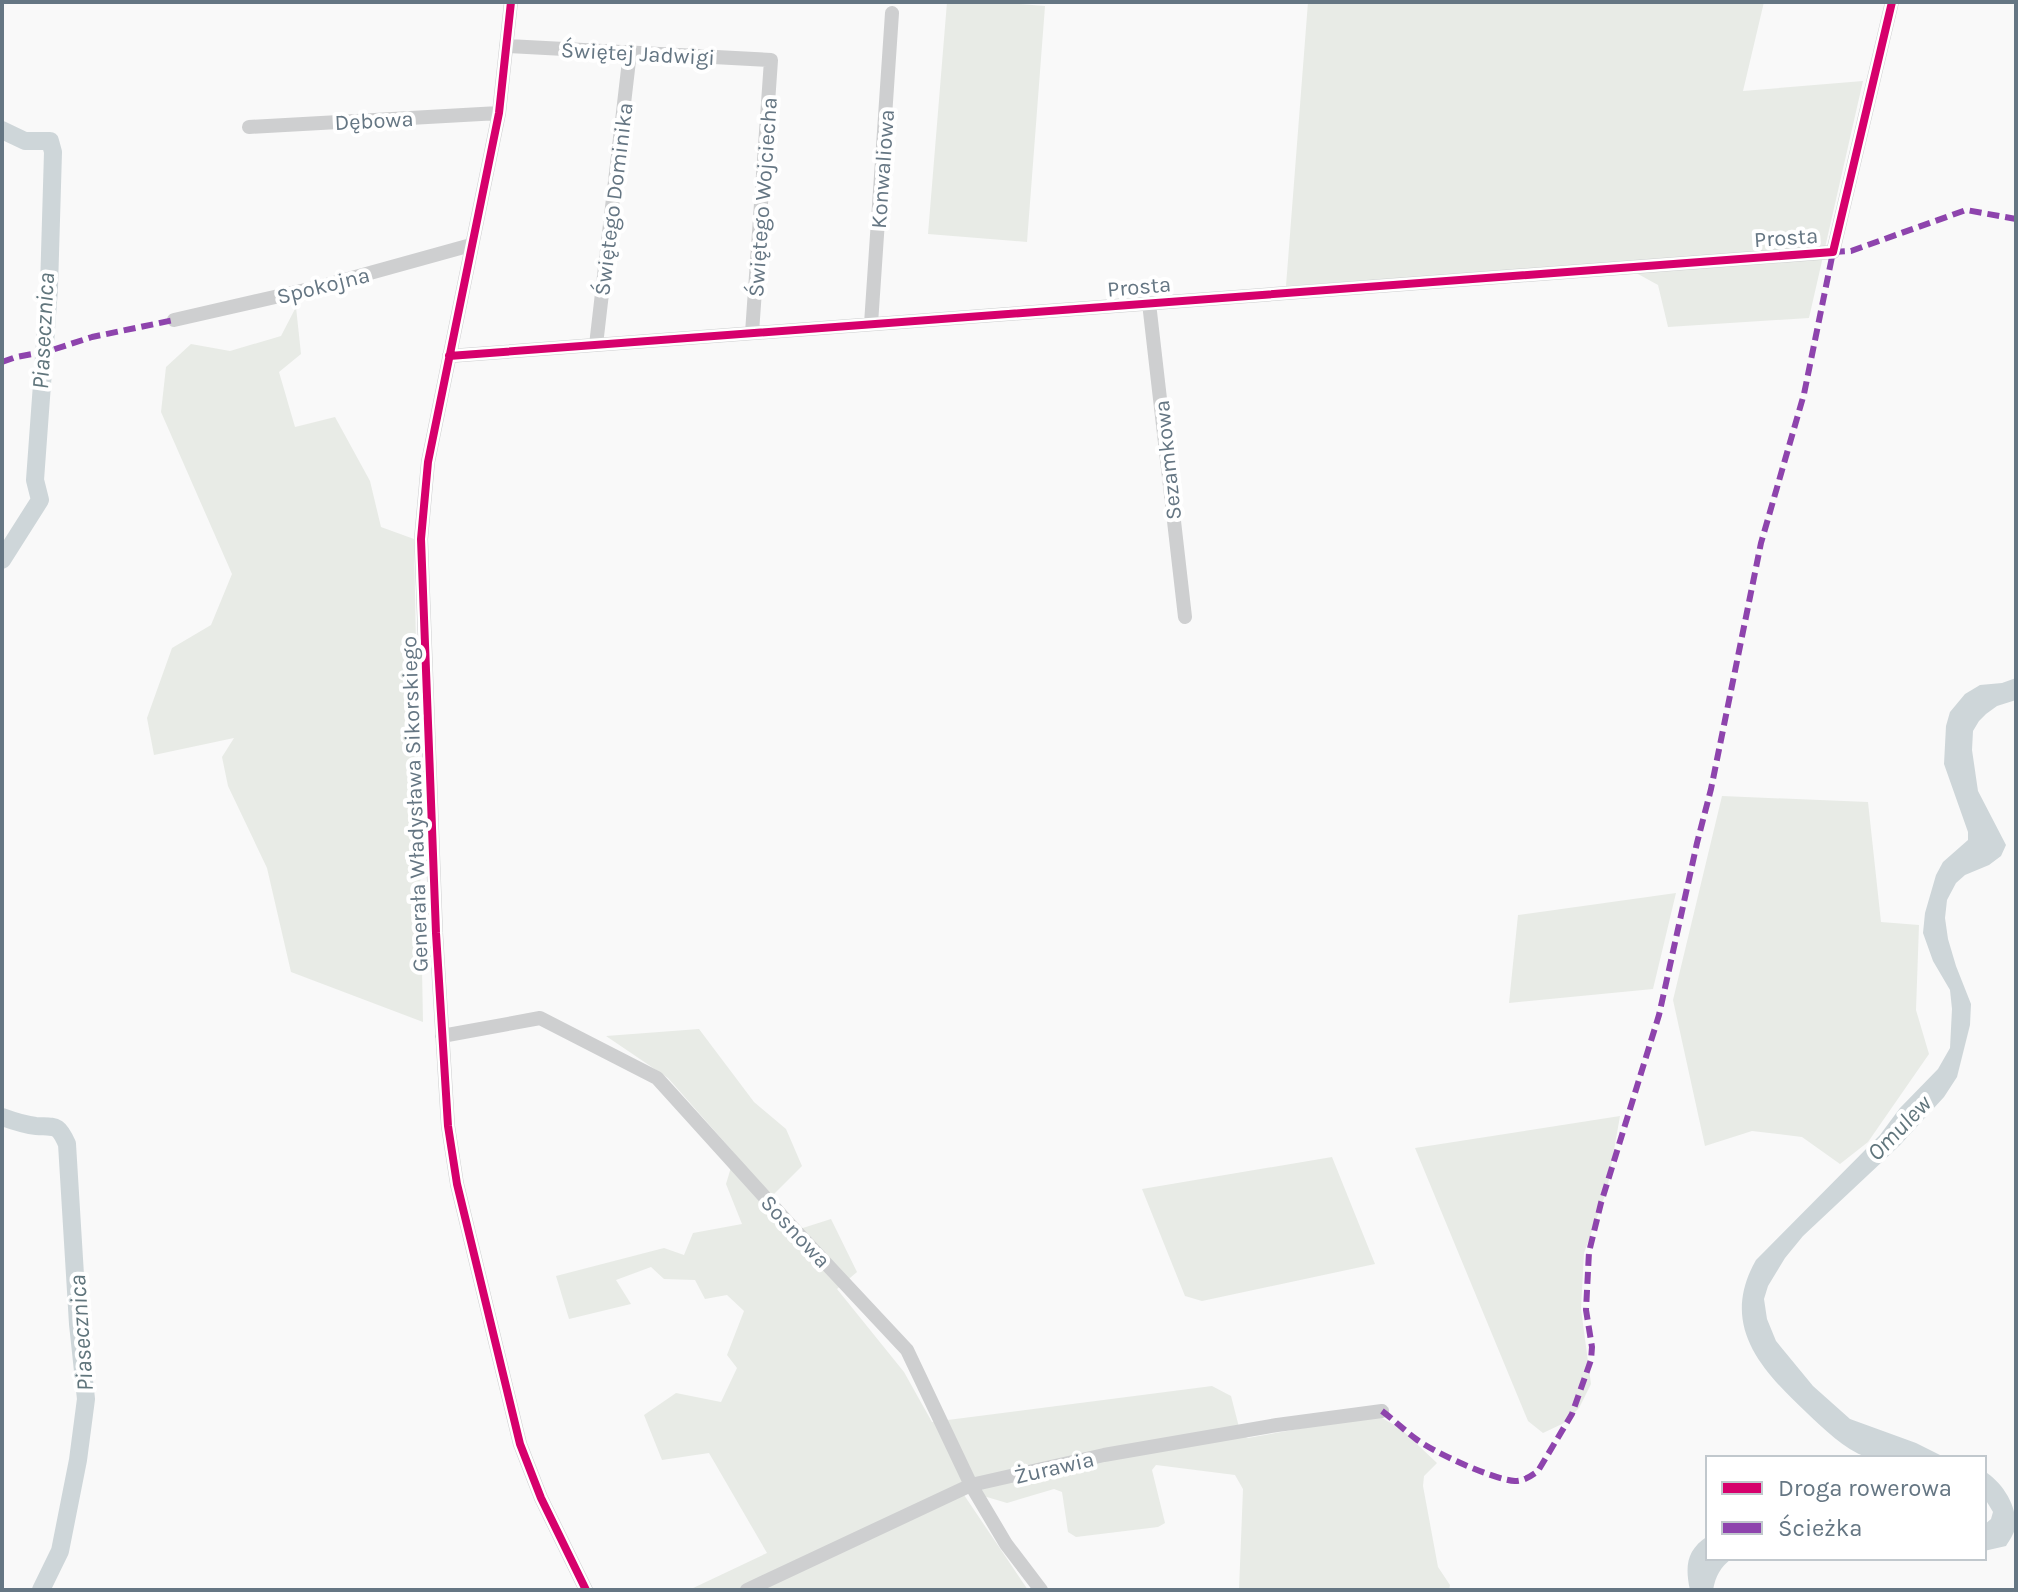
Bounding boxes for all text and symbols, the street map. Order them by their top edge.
street label: Świętej Jadwigi [560,36,716,71]
street label: Świętego Wojciecha [742,96,783,298]
street label: Świętego Dominika [588,101,639,297]
street label: Dębowa [334,106,414,136]
street label: Konwaliowa [866,109,900,230]
street label: Prosta [1753,223,1819,253]
street label: Spokojna [274,262,372,310]
street label: Prosta [1106,271,1172,303]
water label: Piasecznica [26,272,60,390]
street label: Sezamkowa [1149,399,1187,521]
street label: Generała Władysława Sikorskiego [396,635,434,973]
water label: Omulew [1861,1089,1938,1167]
street label: Sosnowa [755,1190,836,1274]
water label: Piasecznica [63,1274,99,1392]
street label: Żurawia [1012,1446,1097,1490]
legend [1706,1456,1986,1560]
text: Droga rowerowa [1778,1474,1952,1502]
text: Ścieżka [1778,1514,1863,1542]

